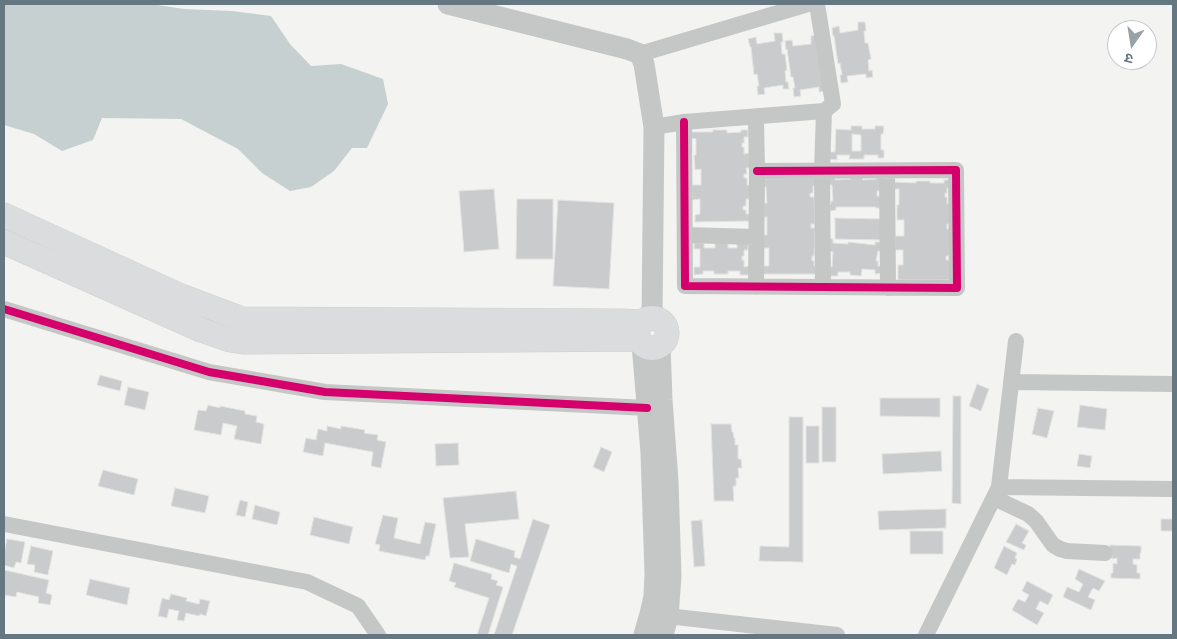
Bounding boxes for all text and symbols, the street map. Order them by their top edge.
north arrow [1107,20,1157,70]
text: उ [1123,50,1135,67]

